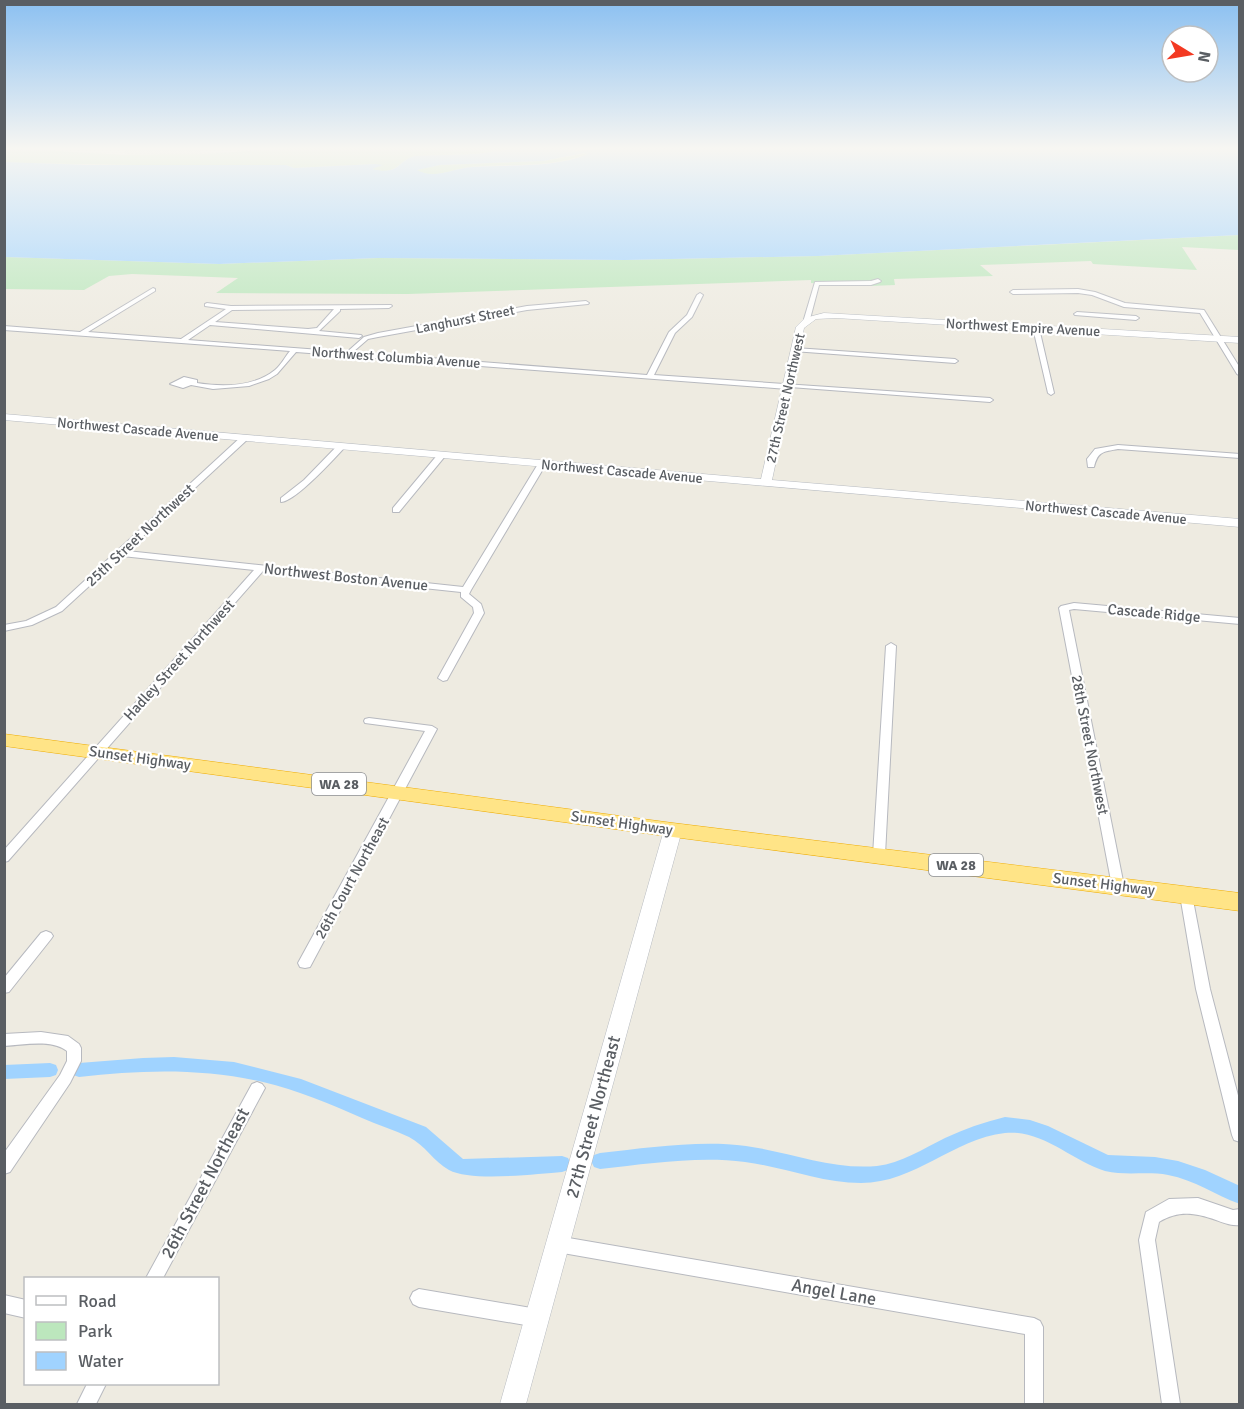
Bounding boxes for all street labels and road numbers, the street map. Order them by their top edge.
street label: Langhurst Street [414,302,516,337]
street label: Northwest Empire Avenue [945,315,1101,340]
street label: 27th Street Northwest [762,331,809,465]
street label: Northwest Columbia Avenue [311,343,481,372]
street label: Northwest Cascade Avenue [56,414,219,445]
street label: Northwest Cascade Avenue [540,456,703,487]
street label: 25th Street Northwest [82,480,198,590]
street label: Northwest Cascade Avenue [1024,497,1187,528]
street label: Northwest Boston Avenue [263,559,429,595]
street label: Hadley Street Northwest [120,596,238,724]
street label: Cascade Ridge [1107,600,1201,626]
street label: 28th Street Northwest [1068,673,1112,817]
street label: Sunset Highway [88,742,192,774]
road number: WA 28 [312,773,366,795]
street label: Sunset Highway [570,807,674,839]
street label: 26th Court Northeast [311,814,393,942]
road number: WA 28 [929,854,983,876]
street label: Sunset Highway [1052,869,1156,899]
street label: 27th Street Northeast [561,1033,625,1201]
street label: 26th Street Northeast [156,1104,254,1262]
street label: Angel Lane [790,1274,878,1310]

